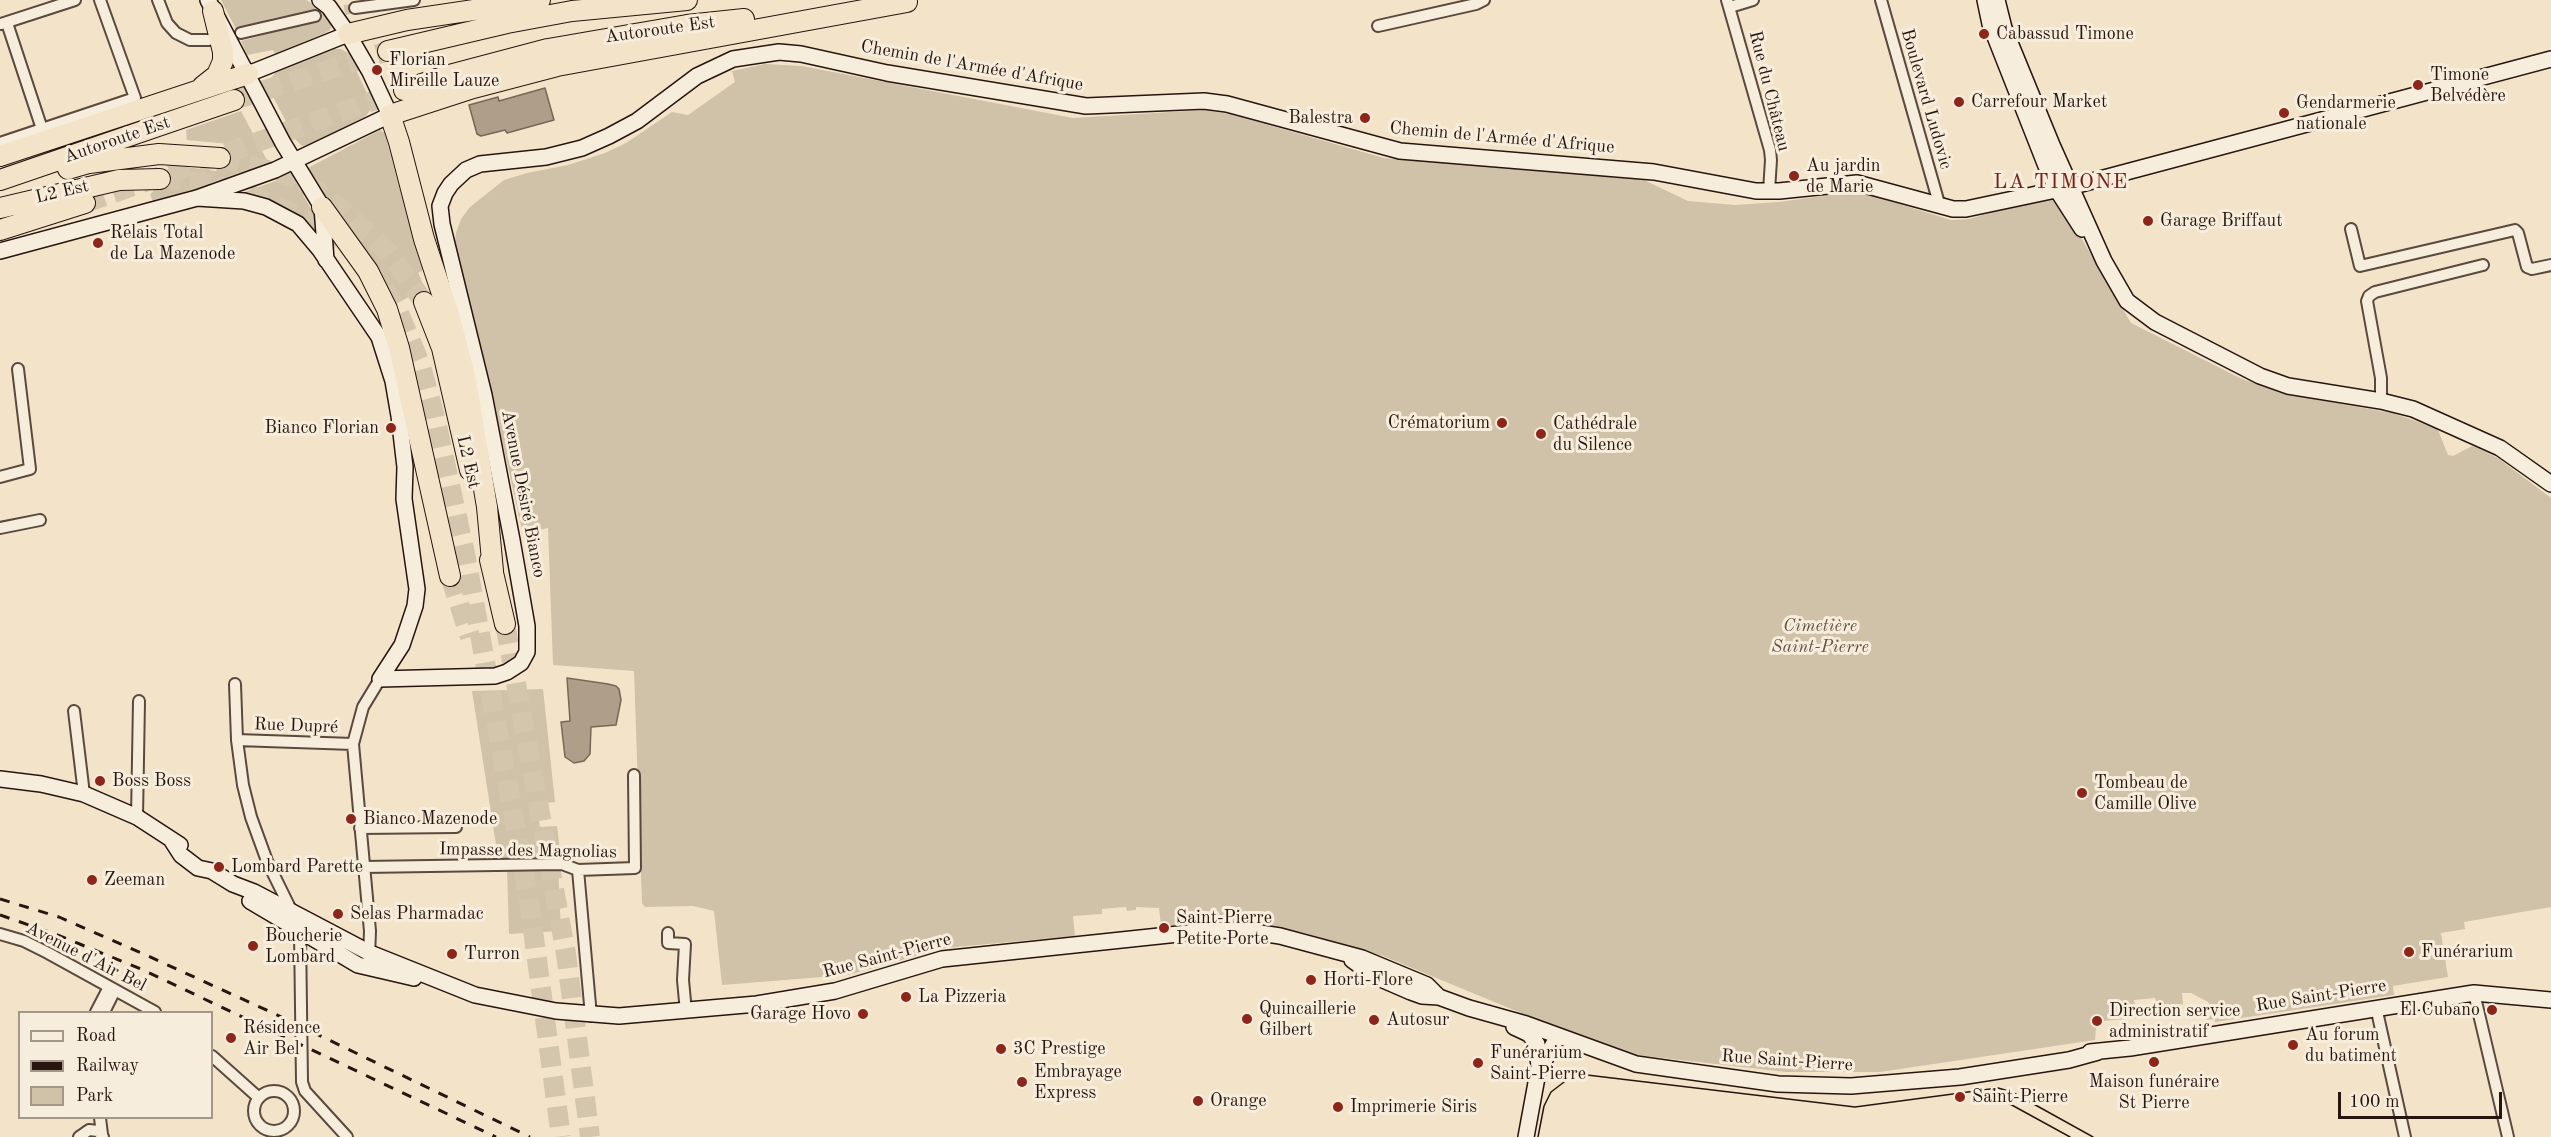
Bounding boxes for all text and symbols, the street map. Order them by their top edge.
street label: Autoroute Est [604,12,716,48]
place label: Cabassud Timone [1996,23,2134,45]
street label: Boulevard Ludovic [1896,26,1956,172]
marker: Cabassud Timone [1977,27,1991,41]
street label: Rue du Château [1744,28,1794,154]
street label: Chemin de l'Armée d'Afrique [859,36,1085,96]
place label: Florian Mireille Lauze [389,49,499,92]
marker: Florian Mireille Lauze [370,63,384,77]
place label: Timone Belvédère [2430,64,2506,106]
marker: Timone Belvédère [2411,78,2425,92]
place label: Carrefour Market [1971,91,2107,113]
place label: Gendarmerie nationale [2296,92,2396,134]
marker: Carrefour Market [1952,95,1966,109]
marker: Gendarmerie nationale [2277,106,2291,120]
place label: Balestra [1288,107,1353,129]
marker: Balestra [1358,111,1372,125]
street label: Autoroute Est [61,112,173,168]
street label: Chemin de l'Armée d'Afrique [1389,117,1615,159]
place label: Au jardin de Marie [1806,155,1880,198]
marker: Au jardin de Marie [1787,169,1801,183]
district label: LA TIMONE [1993,169,2129,195]
street label: L2 Est [33,175,91,209]
place label: Garage Briffaut [2160,210,2283,232]
marker: Garage Briffaut [2141,214,2155,228]
place label: Relais Total de La Mazenode [110,222,235,264]
marker: Relais Total de La Mazenode [91,236,105,250]
street label: Avenue Désiré Bianco [496,408,550,580]
place label: Crématorium [1388,412,1490,434]
place label: Cathédrale du Silence [1553,413,1637,456]
marker: Crématorium [1495,416,1509,430]
place label: Bianco Florian [264,417,379,439]
marker: Bianco Florian [384,421,398,435]
marker: Cathédrale du Silence [1534,427,1548,441]
street label: L2 Est [451,433,485,491]
park label: Cimetière Saint-Pierre [1771,615,1869,658]
street label: Rue Dupré [253,714,339,738]
place label: Boss Boss [112,770,191,792]
place label: Tombeau de Camille Olive [2094,772,2196,814]
marker: Boss Boss [93,774,107,788]
marker: Tombeau de Camille Olive [2075,786,2089,800]
place label: Bianco Mazenode [363,808,497,830]
marker: Bianco Mazenode [344,812,358,826]
street label: Impasse des Magnolias [439,839,617,863]
place label: Lombard Parette [231,856,363,878]
marker: Lombard Parette [212,860,226,874]
place label: Zeeman [104,869,165,891]
marker: Zeeman [85,873,99,887]
place label: Selas Pharmadac [350,903,484,925]
marker: Selas Pharmadac [331,907,345,921]
place label: Saint-Pierre Petite Porte [1176,907,1272,950]
street label: Avenue d'Air Bel [22,917,150,997]
marker: Saint-Pierre Petite Porte [1157,921,1171,935]
place label: Boucherie Lombard [265,925,342,968]
street label: Rue Saint-Pierre [821,929,953,983]
marker: Boucherie Lombard [246,939,260,953]
place label: Funérarium [2421,941,2513,963]
place label: Turron [464,943,520,965]
marker: Funérarium [2402,945,2416,959]
marker: Turron [445,947,459,961]
place label: Horti-Flore [1323,969,1413,991]
marker: Horti-Flore [1304,973,1318,987]
street label: Rue Saint-Pierre [2254,975,2388,1017]
place label: La Pizzeria [918,986,1006,1008]
marker: La Pizzeria [899,990,913,1004]
place label: Quincaillerie Gilbert [1259,998,1356,1040]
place label: El Cubano [2399,999,2480,1021]
place label: Direction service administratif [2109,1000,2240,1042]
place label: Garage Hovo [750,1003,851,1025]
marker: El Cubano [2485,1003,2499,1017]
marker: Garage Hovo [856,1007,870,1021]
place label: Autosur [1386,1009,1449,1031]
legend [18,1011,213,1119]
marker: Quincaillerie Gilbert [1240,1012,1254,1026]
marker: Autosur [1367,1013,1381,1027]
marker: Direction service administratif [2090,1014,2104,1028]
place label: Résidence Air Bel [243,1017,320,1060]
place label: Au forum du batiment [2305,1024,2397,1066]
text: Road [76,1027,116,1045]
marker: Résidence Air Bel [224,1031,238,1045]
place label: 3C Prestige [1013,1038,1105,1060]
marker: Au forum du batiment [2286,1038,2300,1052]
marker: 3C Prestige [994,1042,1008,1056]
place label: Funérarium Saint-Pierre [1490,1042,1586,1084]
street label: Rue Saint-Pierre [1720,1046,1854,1076]
marker: Maison funéraire St Pierre [2147,1055,2161,1069]
marker: Funérarium Saint-Pierre [1471,1056,1485,1070]
text: Railway [76,1057,139,1075]
place label: Embrayage Express [1034,1061,1122,1104]
place label: Maison funéraire St Pierre [2089,1071,2219,1114]
marker: Embrayage Express [1015,1075,1029,1089]
scale bar [2341,1080,2504,1118]
place label: Saint-Pierre [1972,1086,2068,1108]
text: Park [76,1087,113,1105]
place label: Orange [1210,1090,1267,1112]
marker: Saint-Pierre [1953,1090,1967,1104]
text: 100 m [2349,1093,2400,1111]
marker: Orange [1191,1094,1205,1108]
place label: Imprimerie Siris [1350,1096,1477,1118]
marker: Imprimerie Siris [1331,1100,1345,1114]

